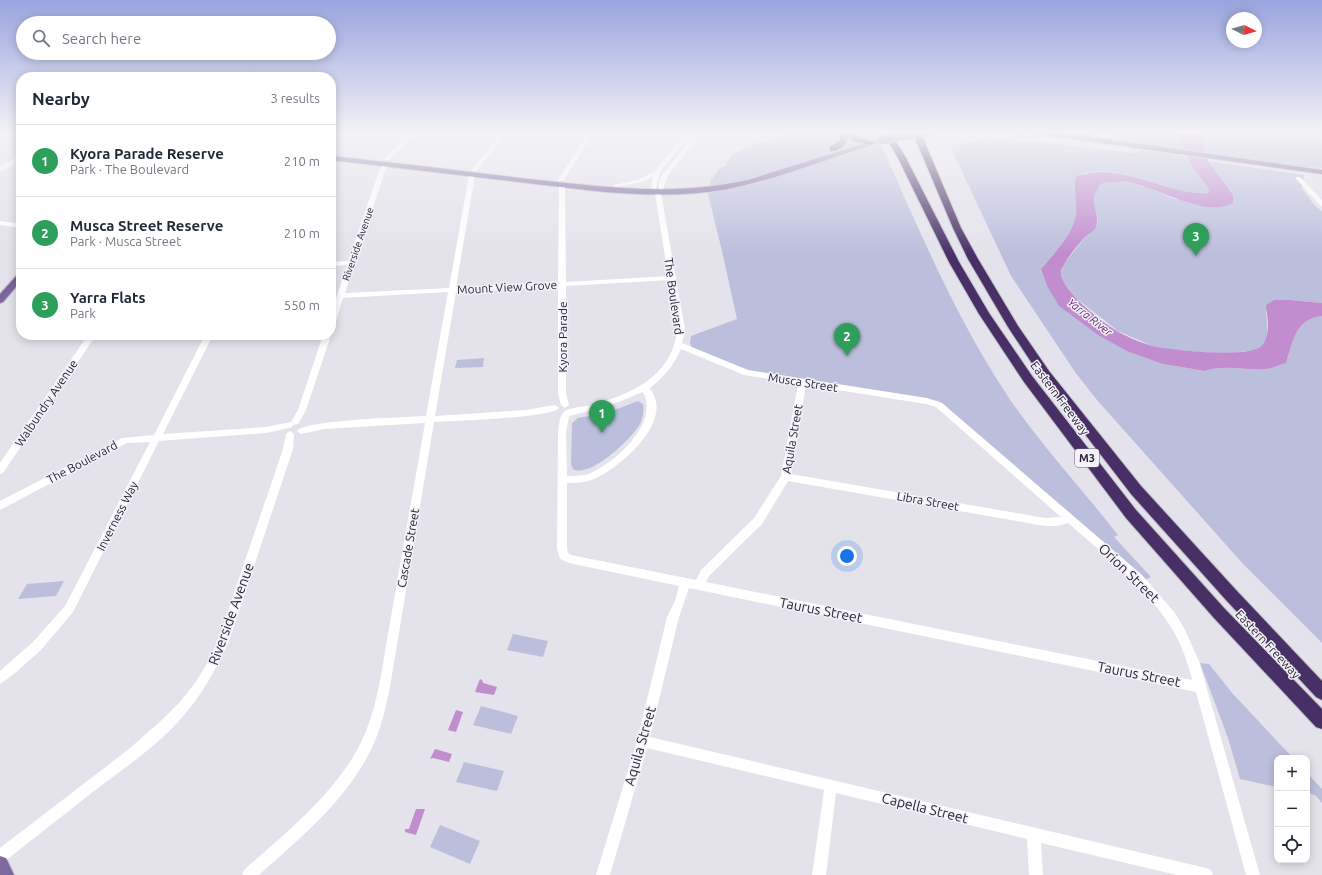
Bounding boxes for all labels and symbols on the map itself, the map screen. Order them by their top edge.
north arrow [1226,12,1262,48]
street label: Riverside Avenue [340,206,376,282]
pin: 3 [1183,223,1209,256]
street label: The Boulevard [662,257,686,335]
street label: Mount View Grove [457,278,557,296]
water label: Yarra River [1066,296,1115,338]
street label: Kyora Parade [556,301,569,373]
pin: 2 [834,323,860,356]
street label: Walbundry Avenue [12,357,80,449]
street label: Eastern Freeway [1028,359,1092,437]
street label: Musca Street [767,370,839,394]
pin: 1 [589,400,615,433]
street label: Aquila Street [780,403,805,475]
street label: The Boulevard [45,438,119,486]
road number: M3 [1075,449,1099,467]
street label: Inverness Way [94,479,140,553]
street label: Libra Street [896,489,960,513]
street label: Cascade Street [395,507,421,589]
street label: Orion Street [1095,540,1163,606]
your location [837,546,857,566]
street label: Riverside Avenue [205,561,257,667]
street label: Taurus Street [778,594,864,626]
street label: Eastern Freeway [1233,607,1303,681]
street label: Taurus Street [1096,658,1182,690]
street label: Aquila Street [621,704,659,788]
street label: Capella Street [880,790,970,827]

